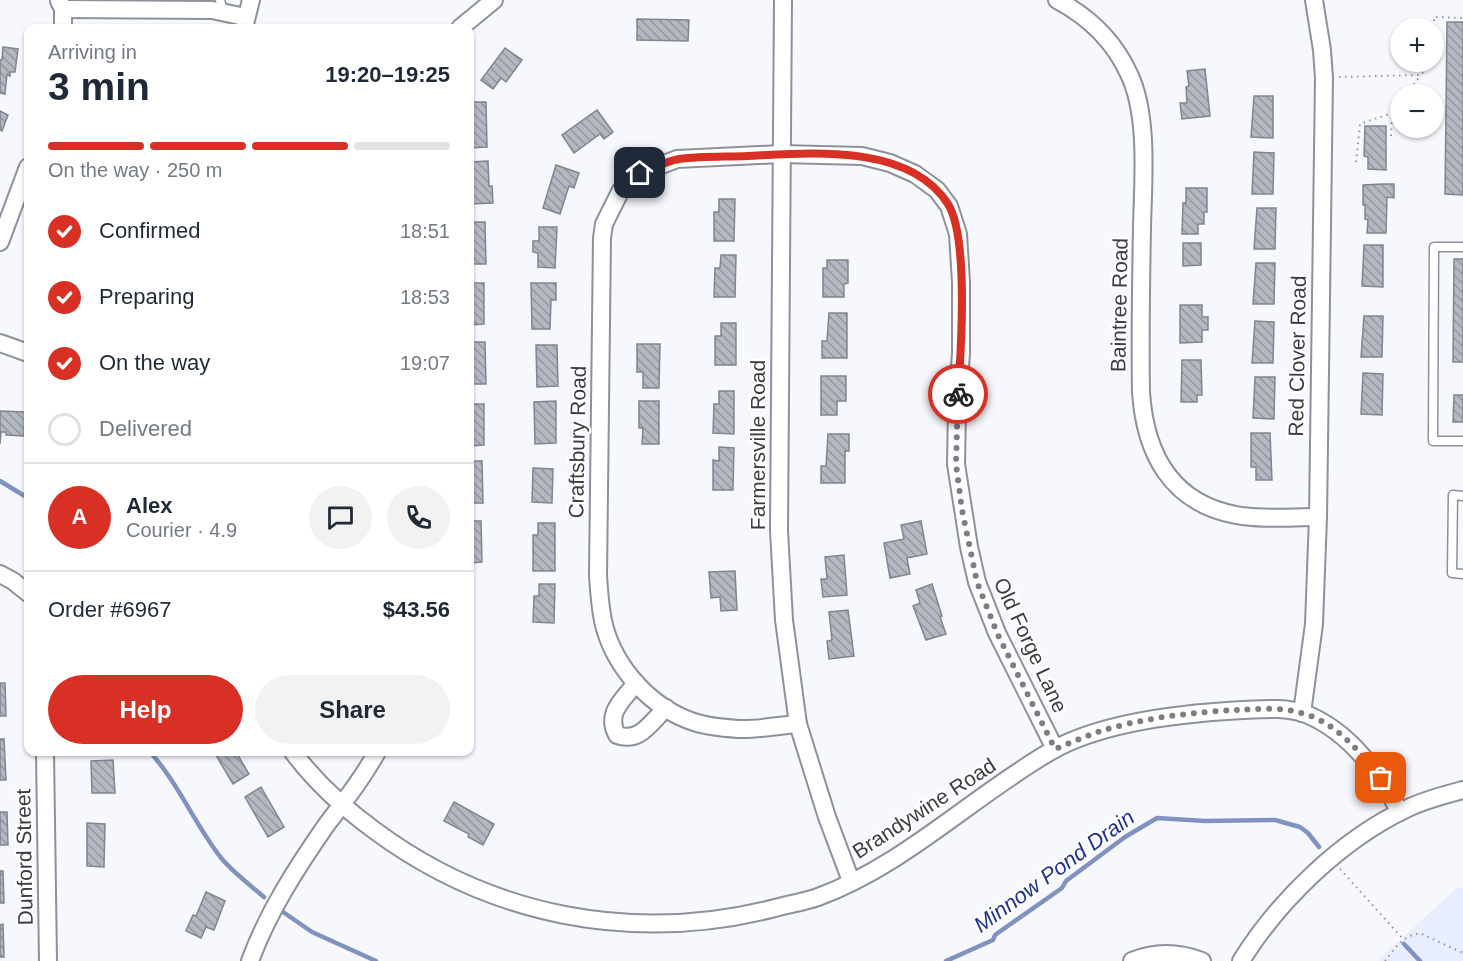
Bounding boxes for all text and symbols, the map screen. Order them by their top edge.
map controls [1390,18,1444,138]
button: + [1390,18,1444,72]
text: Arriving in [48,41,137,63]
text: 19:20–19:25 [325,62,450,87]
text: 3 min [48,65,150,108]
button: − [1390,84,1444,138]
pin [614,147,665,198]
icon: home [623,156,656,189]
text: On the way · 250 m [48,159,223,181]
icon: check [48,215,81,248]
text: Confirmed [99,218,200,243]
text: 18:51 [400,220,450,242]
street label: Baintree Road [1106,238,1132,372]
street label: Red Clover Road [1284,275,1310,437]
icon: check [48,281,81,314]
text: Preparing [99,284,194,309]
text: 18:53 [400,286,450,308]
icon: check [48,347,81,380]
text: On the way [99,350,210,375]
text: 19:07 [400,352,450,374]
street label: Farmersville Road [746,360,769,530]
courier [928,364,988,424]
street label: Craftsbury Road [564,365,590,519]
icon: bike [942,378,975,411]
text: Delivered [99,416,192,441]
button: chat [309,486,372,549]
button: phone [387,486,450,549]
text: Alex [126,493,172,518]
text: A [72,504,87,529]
text: Courier · 4.9 [126,519,237,541]
street label: Old Forge Lane [990,574,1072,716]
text: Order #6967 [48,597,172,622]
text: $43.56 [383,597,450,622]
button: Help [48,675,243,744]
button: Share [255,675,450,744]
pin [1355,752,1406,803]
street label: Brandywine Road [848,753,1000,863]
icon: bag [1364,761,1397,794]
street label: Dunford Street [11,788,37,925]
water label: Minnow Pond Drain [969,804,1139,938]

